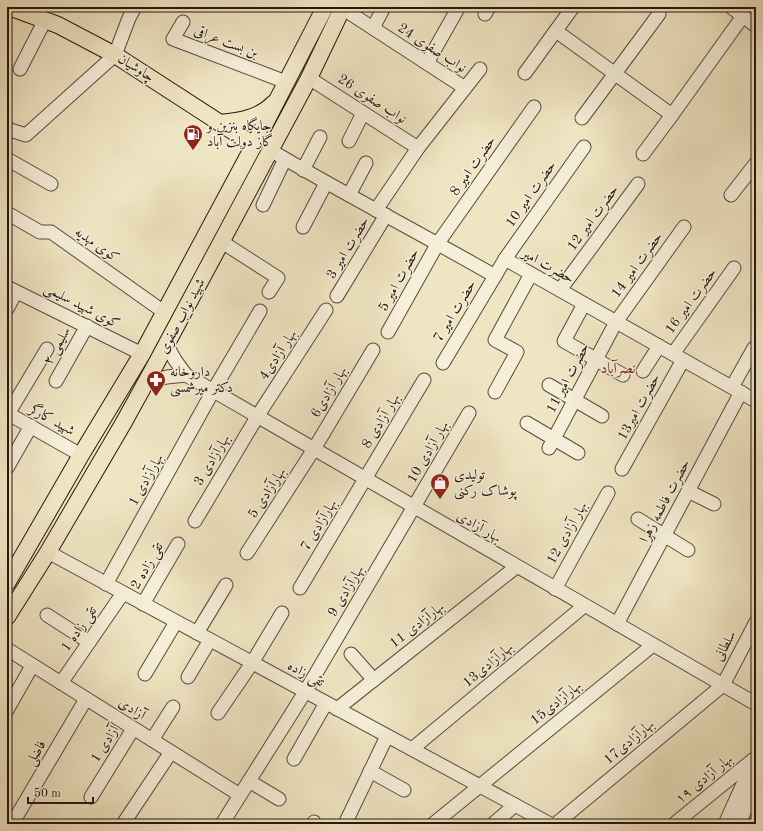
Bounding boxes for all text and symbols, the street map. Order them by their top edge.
street label: نواب صفوی 24 [395,21,469,76]
street label: بن بست عراقی [192,23,260,63]
street label: چاوشیان [114,51,157,86]
street label: نواب صفوی 26 [335,72,409,127]
place label: جایگاه بنزین و گاز دولت آباد [205,116,273,150]
fuel station icon: جایگاه بنزین و گاز دولت آباد [182,123,204,151]
street label: حضرت امیر 8 [447,134,500,199]
street label: حضرت امیر 10 [503,158,561,231]
street label: حضرت امیر 12 [565,183,623,255]
street label: حضرت امیر 3 [324,215,374,282]
street label: کوی مهدیه [71,225,122,267]
street label: حضرت امیر 14 [609,230,667,302]
street label: حضرت امیر [517,245,576,288]
street label: حضرت امیر 5 [376,246,424,315]
street label: حضرت امیر 16 [663,266,721,338]
street label: شهید نواب صفوی [156,276,210,357]
street label: حضرت امیر 7 [431,278,481,345]
street label: کوی شهید سلیمی [41,281,122,333]
street label: سلیمی ۲ [41,325,75,368]
street label: بهار آزادی4 [255,326,301,384]
street label: حضرت امیر 11 [544,341,594,416]
district label: نصرآباد [600,359,636,378]
street label: بهار آزادی6 [307,363,351,421]
place label: داروخانه دکتر میرشمسی [170,365,233,397]
pharmacy icon: داروخانه دکتر میرشمسی [145,369,167,397]
street label: حضرت امیر13 [615,372,665,443]
street label: بهار آزادی 8 [358,390,404,452]
street label: شهید کارگر [24,398,79,440]
street label: بهار آزادی 10 [403,418,453,486]
street label: بهارآزادی 3 [190,431,234,489]
street label: بهارآزادی 1 [124,451,168,509]
street label: حضرت فاطمه زهرا [637,457,694,546]
street label: بهارآزادی 5 [244,464,290,522]
place label: تولیدی پوشاک رکنی [454,468,518,501]
shop icon: تولیدی پوشاک رکنی [429,472,451,500]
street label: بهارآزادی 7 [297,496,341,554]
street label: بهار آزادی 12 [542,498,592,568]
street label: بهار آزادی [453,507,505,547]
street label: تقی زاده 2 [128,540,169,593]
street label: بهارآزادی 9 [324,562,368,620]
street label: بهارآزادی 11 [386,598,448,652]
street label: تقی زاده 1 [59,604,102,656]
street label: سلطانی [711,629,740,664]
street label: بهارآزادی13 [459,638,517,692]
street label: تقی زاده [284,659,327,692]
street label: بهارآزادی15 [527,677,585,729]
street label: آزادی [116,694,151,724]
street label: بهارآزادی17 [600,715,658,769]
street label: آزادی 1 [87,720,124,765]
street label: فاضلی [23,738,51,769]
street label: بهار آزادی ۱۹ [671,750,737,808]
scale bar [28,779,93,805]
text: 50 m [34,787,61,800]

